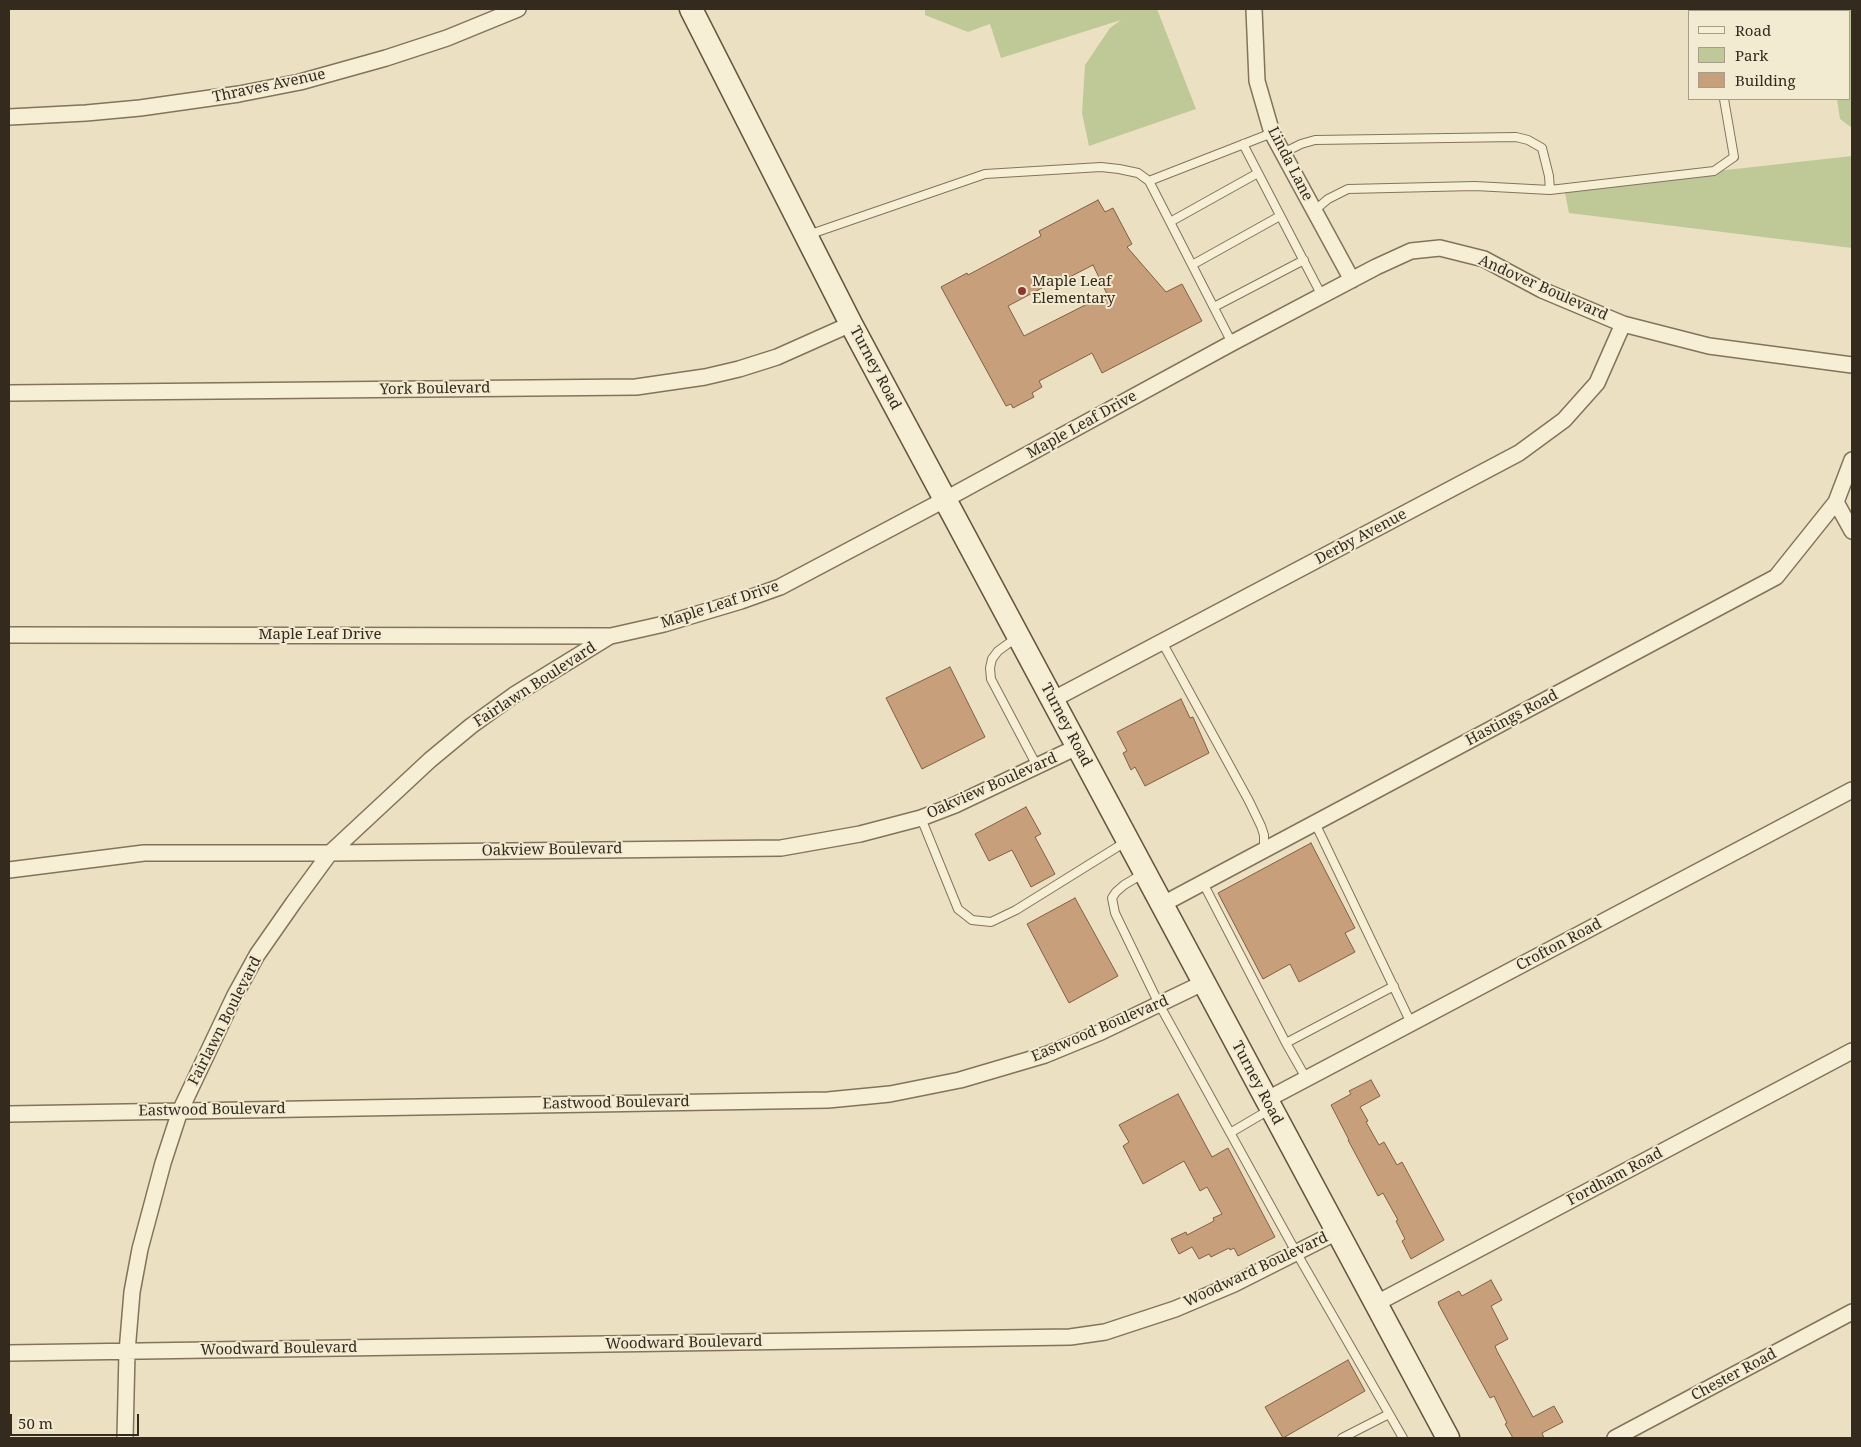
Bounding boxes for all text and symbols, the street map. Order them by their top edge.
legend [1688,10,1851,100]
text: Road [1735,20,1771,40]
text: Park [1735,45,1768,65]
street label: Thraves Avenue [211,65,327,107]
text: Building [1735,70,1796,90]
street label: Linda Lane [1264,124,1316,204]
street label: Andover Boulevard [1475,251,1611,325]
place label: Maple Leaf Elementary [1032,273,1115,308]
marker: Maple Leaf Elementary [1016,285,1028,297]
street label: Turney Road [845,323,905,413]
street label: York Boulevard [379,379,491,399]
street label: Maple Leaf Drive [1024,387,1140,463]
street label: Derby Avenue [1312,505,1410,569]
street label: Maple Leaf Drive [659,577,781,633]
street label: Maple Leaf Drive [258,626,382,644]
street label: Fairlawn Boulevard [470,639,600,731]
street label: Turney Road [1036,680,1096,770]
street label: Hastings Road [1463,686,1561,750]
street label: Oakview Boulevard [924,749,1060,823]
street label: Oakview Boulevard [481,840,623,860]
street label: Crofton Road [1513,915,1605,975]
street label: Fairlawn Boulevard [185,954,265,1088]
street label: Eastwood Boulevard [1029,992,1171,1066]
street label: Turney Road [1227,1038,1287,1128]
street label: Eastwood Boulevard [542,1093,690,1113]
street label: Eastwood Boulevard [138,1100,286,1120]
street label: Fordham Road [1564,1144,1666,1210]
street label: Woodward Boulevard [1181,1229,1331,1311]
street label: Woodward Boulevard [605,1333,763,1353]
street label: Woodward Boulevard [200,1339,358,1359]
street label: Chester Road [1688,1345,1780,1405]
scale bar [12,1404,141,1436]
text: 50 m [18,1413,53,1433]

